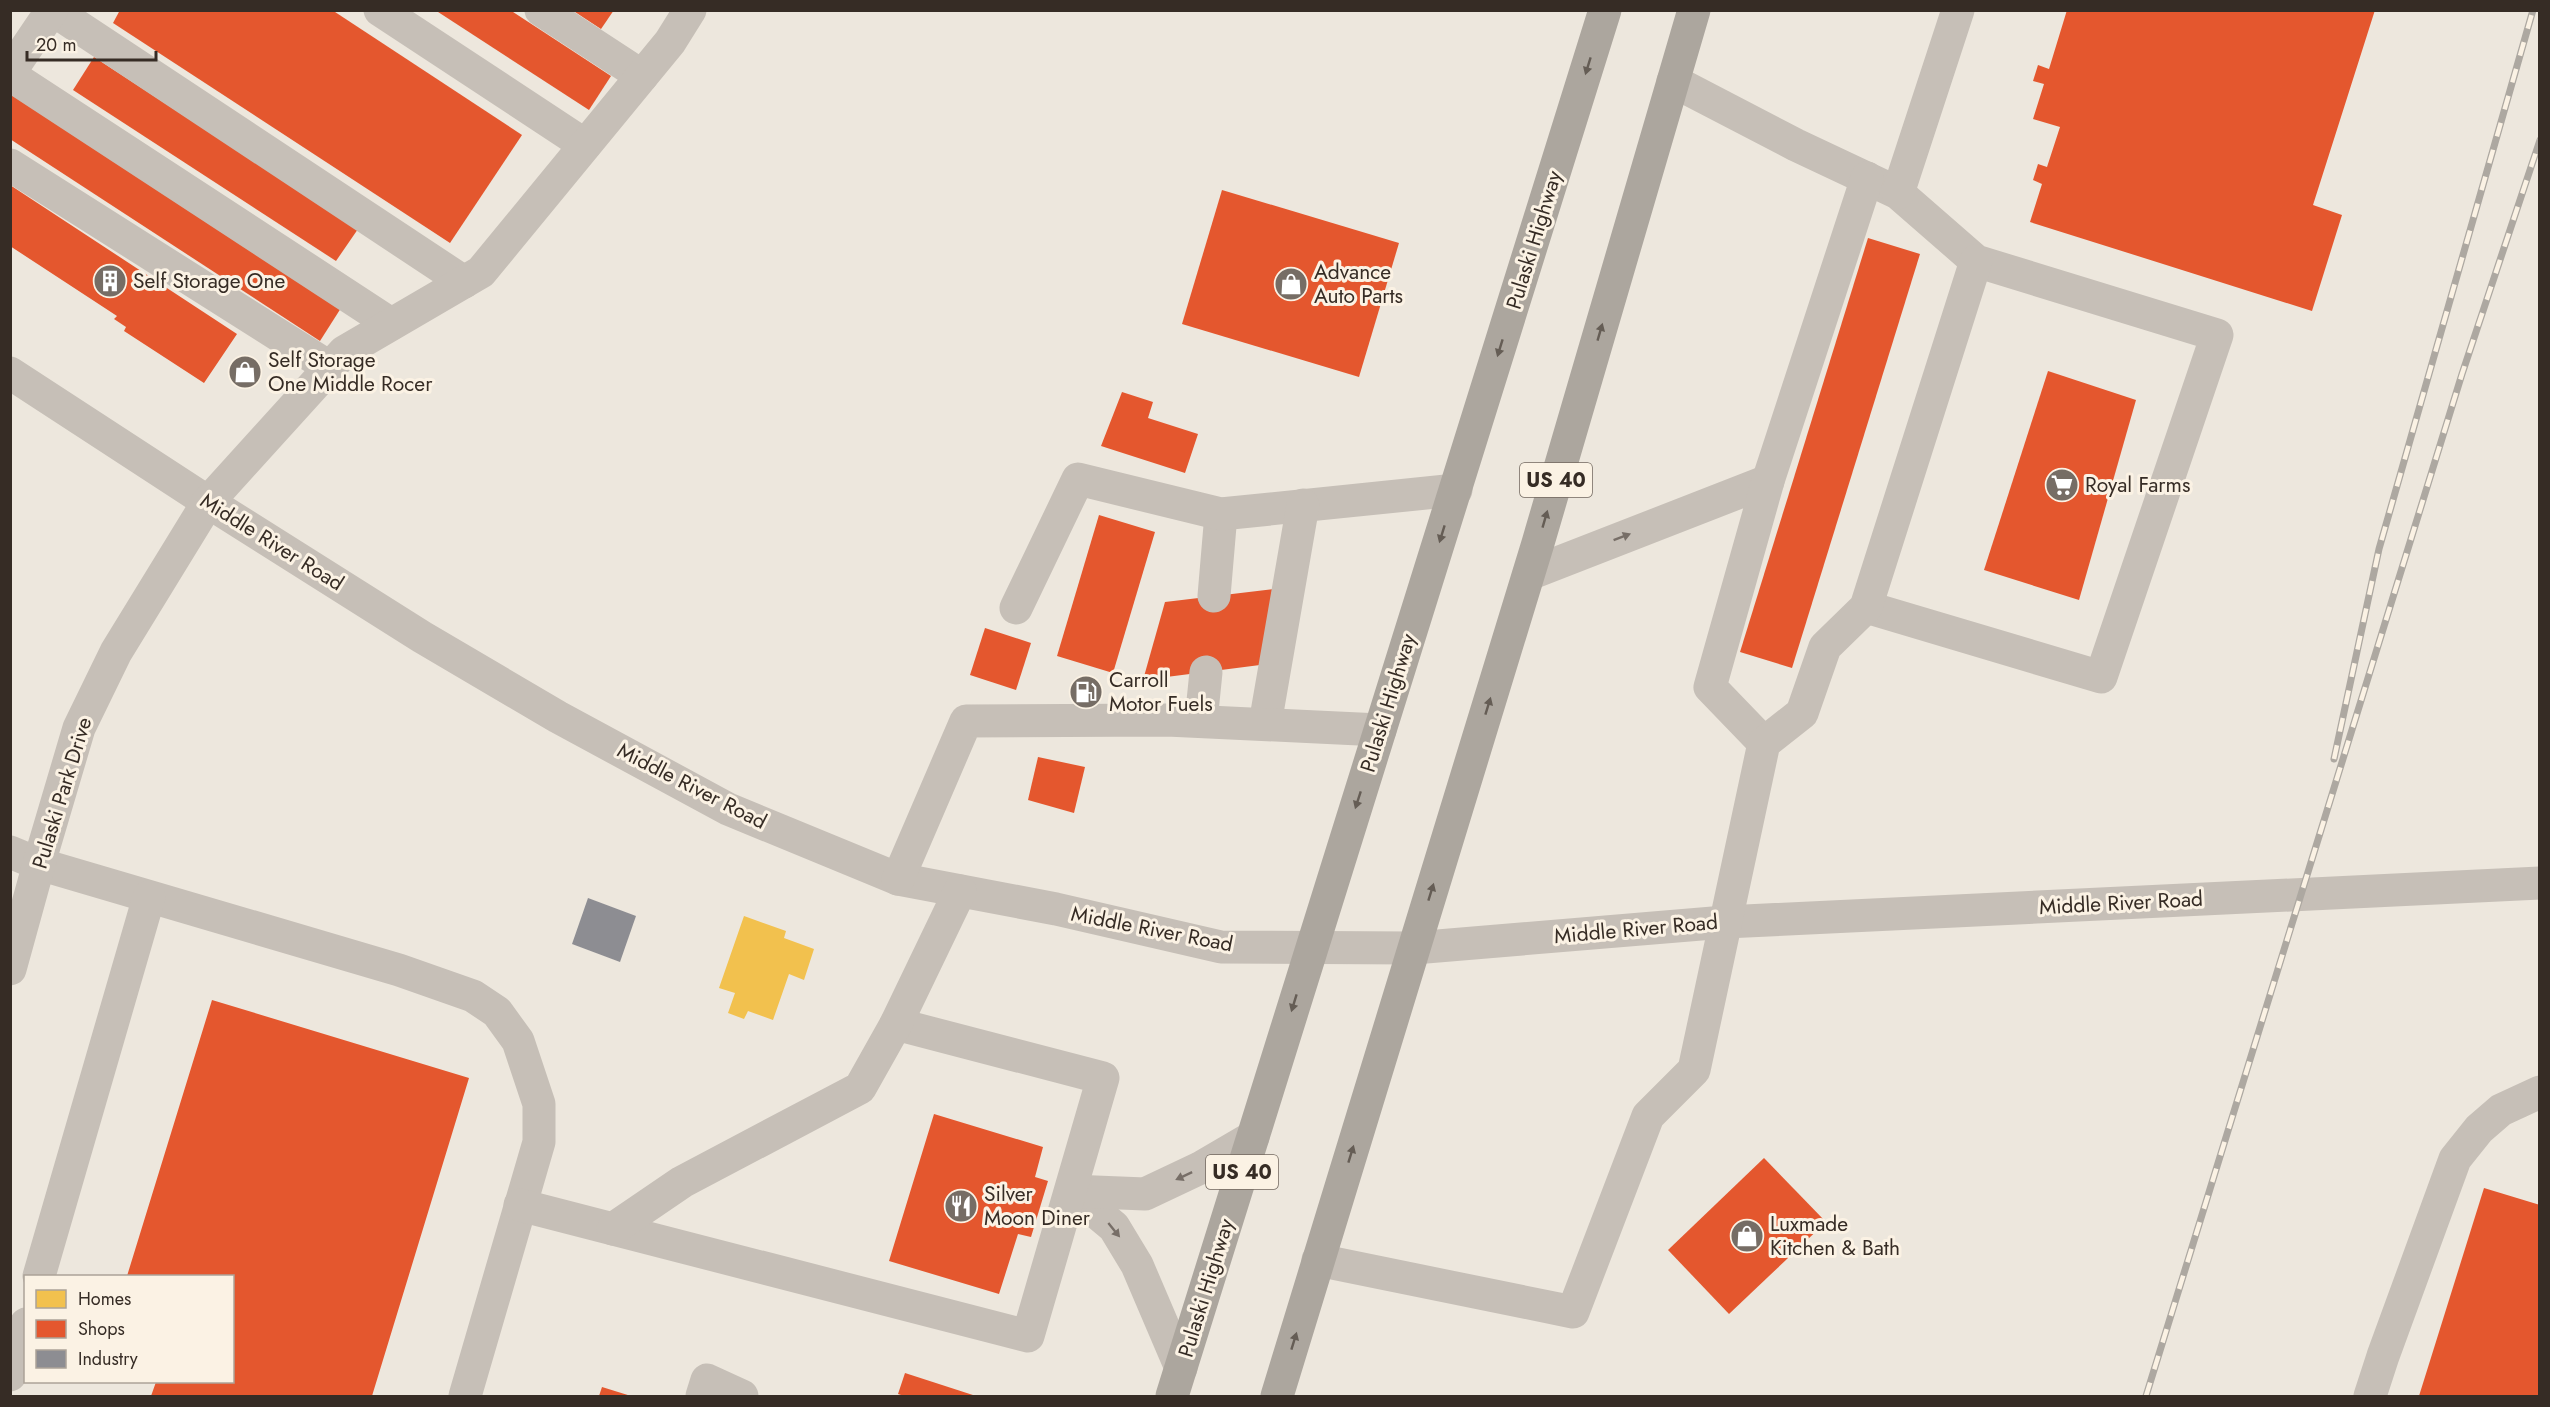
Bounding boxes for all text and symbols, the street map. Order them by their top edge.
scale bar [27,24,156,62]
text: 20 m [36,32,76,58]
one-way arrow [1582,57,1592,75]
street label: Pulaski Highway [1499,166,1570,313]
place label: Advance Auto Parts [1314,257,1403,311]
building icon: Self Storage One [92,263,128,299]
place label: Self Storage One [133,266,285,296]
shop icon: Advance Auto Parts [1273,266,1309,302]
one-way arrow [1596,323,1605,341]
one-way arrow [1495,339,1504,357]
place label: Self Storage One Middle Rocer [268,345,433,399]
shop icon: Self Storage One Middle Rocer [227,354,263,390]
road number: US 40 [1520,463,1592,497]
supermarket icon: Royal Farms [2044,467,2080,503]
place label: Royal Farms [2085,470,2190,500]
street label: Middle River Road [194,486,350,598]
one-way arrow [1541,510,1550,528]
one-way arrow [1437,525,1446,543]
one-way arrow [1614,532,1632,542]
street label: Pulaski Highway [1353,629,1424,776]
place label: Carroll Motor Fuels [1109,665,1213,719]
fuel station icon: Carroll Motor Fuels [1068,674,1104,710]
one-way arrow [1484,697,1493,715]
street label: Pulaski Park Drive [25,713,99,872]
street label: Middle River Road [612,735,772,837]
one-way arrow [1353,791,1362,809]
one-way arrow [1427,883,1436,901]
street label: Middle River Road [2038,884,2204,922]
street label: Middle River Road [1069,899,1235,959]
street label: Middle River Road [1553,907,1719,951]
one-way arrow [1289,994,1298,1012]
one-way arrow [1347,1145,1356,1163]
road number: US 40 [1206,1155,1278,1189]
one-way arrow [1175,1171,1192,1180]
place label: Silver Moon Diner [984,1179,1091,1233]
restaurant icon: Silver Moon Diner [943,1188,979,1224]
place label: Luxmade Kitchen & Bath [1770,1209,1900,1263]
street label: Pulaski Highway [1171,1214,1242,1361]
shop icon: Luxmade Kitchen & Bath [1729,1218,1765,1254]
one-way arrow [1108,1222,1120,1238]
legend [24,1275,234,1383]
text: Homes [78,1286,131,1312]
text: Shops [78,1316,125,1342]
one-way arrow [1290,1332,1299,1350]
text: Industry [78,1346,138,1372]

